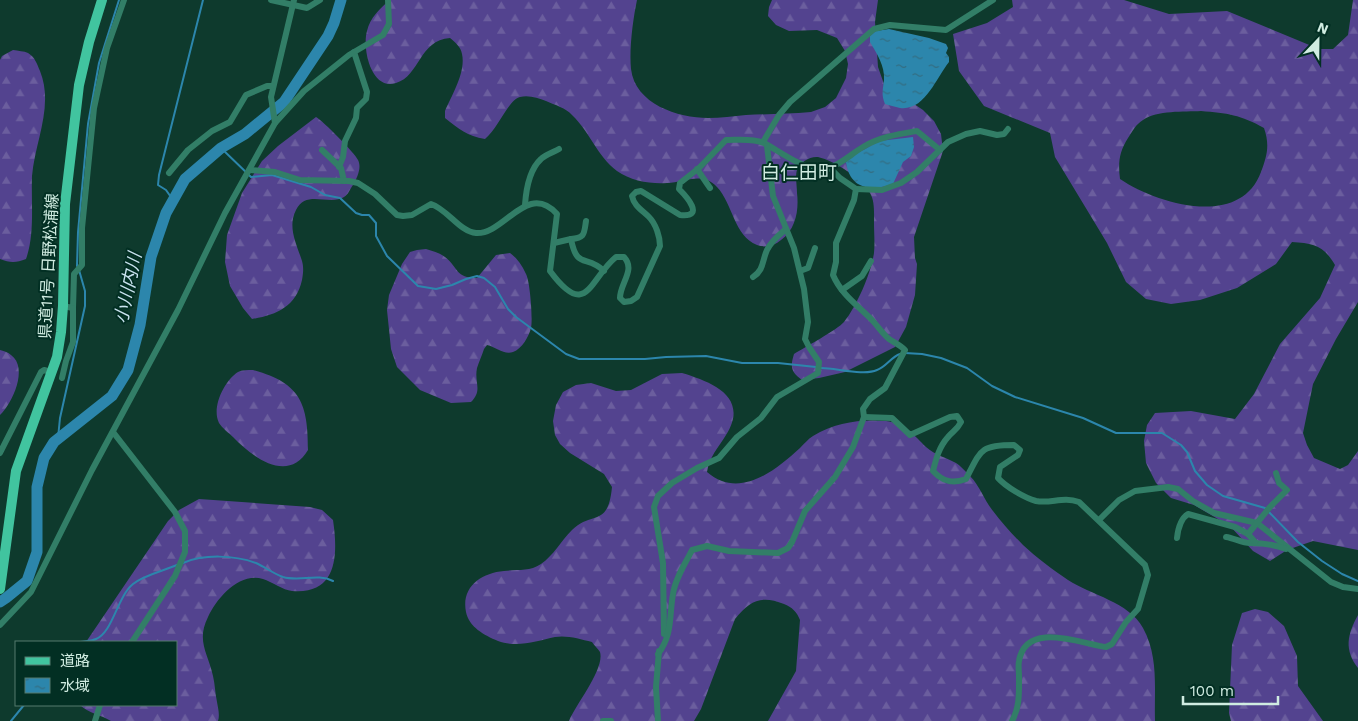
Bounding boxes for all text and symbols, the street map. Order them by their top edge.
north arrow [1293,15,1343,65]
text: N [1315,19,1331,37]
district label: 白仁田町 [761,161,837,184]
street label: 県道11号 日野松浦線 [35,193,62,339]
water label: 小川内川 [110,249,146,325]
legend [15,641,178,706]
text: 道路 [60,652,90,670]
scale bar [1183,674,1278,706]
text: 水域 [60,677,90,695]
text: 100 m [1190,682,1234,700]

